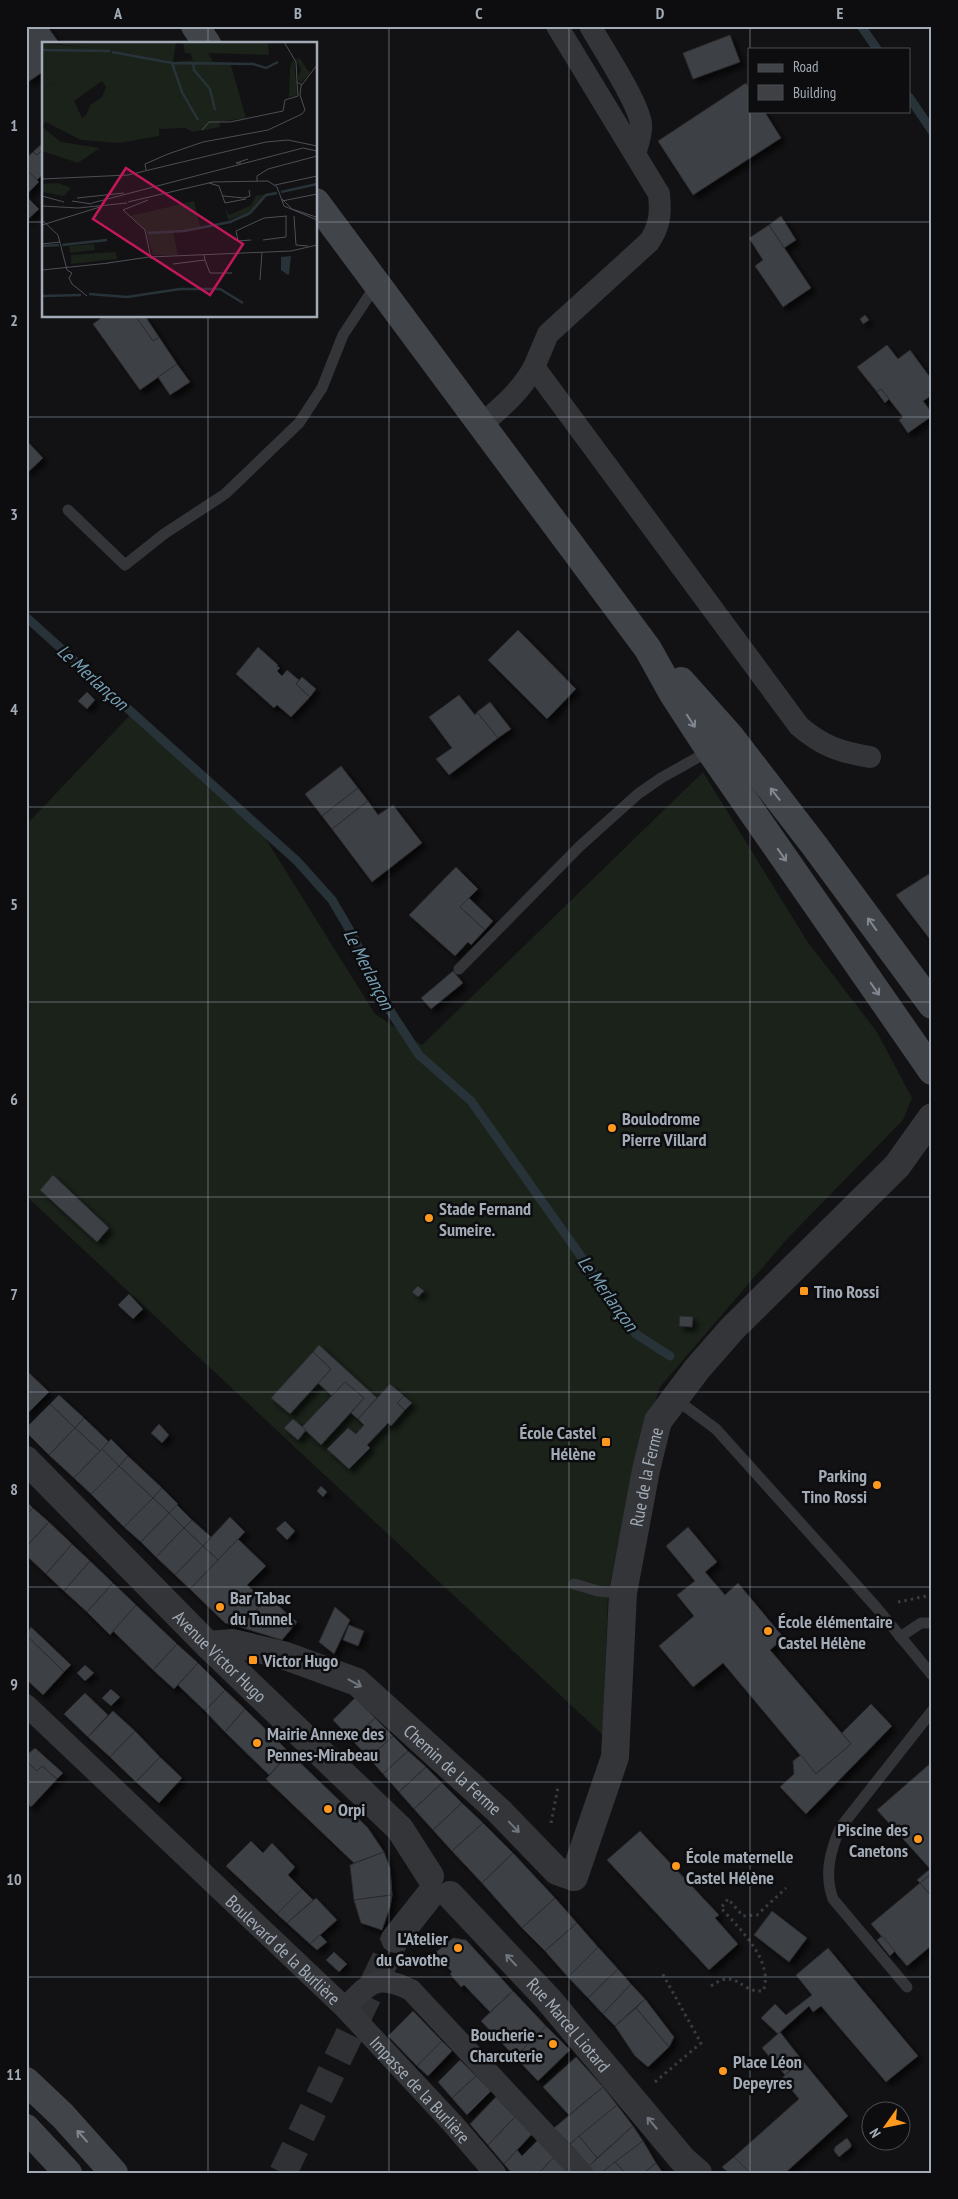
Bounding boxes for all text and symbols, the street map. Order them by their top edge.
text: A [113,3,123,23]
text: B [294,3,302,23]
text: C [475,3,483,23]
text: D [656,3,665,23]
text: E [837,3,844,23]
inset map [42,42,318,318]
legend [748,48,910,112]
text: Road [793,57,819,76]
text: Building [793,83,836,102]
text: 1 [10,115,18,135]
text: 2 [10,310,18,330]
text: 3 [10,504,18,524]
water label: Le Merlançon [52,639,135,716]
text: 4 [10,699,18,719]
one-way arrow [686,713,696,727]
one-way arrow [769,788,780,801]
one-way arrow [777,848,788,862]
text: 5 [10,894,18,914]
one-way arrow [867,917,877,931]
water label: Le Merlançon [338,925,400,1015]
one-way arrow [870,981,880,995]
text: 6 [10,1089,18,1109]
place label: Boulodrome Pierre Villard [622,1107,706,1151]
marker: Boulodrome Pierre Villard [606,1122,618,1134]
place label: Stade Fernand Sumeire. [439,1197,531,1241]
marker: Stade Fernand Sumeire. [423,1212,435,1224]
water label: Le Merlançon [573,1251,644,1337]
place label: Tino Rossi [814,1280,879,1303]
text: 7 [10,1284,18,1304]
marker: Tino Rossi [798,1285,810,1297]
place label: École Castel Hélène [520,1421,597,1465]
street label: Rue de la Ferme [624,1425,668,1528]
marker: École Castel Hélène [600,1436,612,1448]
place label: Parking Tino Rossi [802,1464,867,1508]
text: 8 [10,1479,18,1499]
marker: Parking Tino Rossi [871,1479,883,1491]
place label: Bar Tabac du Tunnel [230,1586,293,1630]
marker: Bar Tabac du Tunnel [214,1601,226,1613]
street label: Avenue Victor Hugo [169,1605,272,1707]
place label: École élémentaire Castel Hélène [778,1610,893,1654]
marker: École élémentaire Castel Hélène [762,1625,774,1637]
place label: Victor Hugo [262,1649,338,1672]
marker: Victor Hugo [247,1654,259,1666]
text: 9 [10,1674,18,1694]
one-way arrow [348,1678,363,1688]
street label: Chemin de la Ferme [399,1719,507,1820]
place label: Mairie Annexe des Pennes-Mirabeau [267,1722,384,1766]
marker: Mairie Annexe des Pennes-Mirabeau [251,1737,263,1749]
place label: Orpi [338,1798,365,1821]
marker: Orpi [322,1803,334,1815]
place label: Piscine des Canetons [837,1818,908,1862]
one-way arrow [508,1820,520,1833]
marker: Piscine des Canetons [912,1833,924,1845]
place label: École maternelle Castel Hélène [686,1845,794,1889]
marker: École maternelle Castel Hélène [670,1860,682,1872]
text: 10 [6,1869,22,1889]
street label: Boulevard de la Burlière [221,1890,346,2009]
place label: L'Atelier du Gavothe [376,1927,449,1971]
marker: L'Atelier du Gavothe [452,1942,464,1954]
one-way arrow [505,1954,517,1966]
street label: Rue Marcel Liotard [522,1973,616,2077]
place label: Boucherie - Charcuterie [470,2023,543,2067]
street label: Impasse de la Burlière [365,2031,476,2148]
marker: Boucherie - Charcuterie [547,2038,559,2050]
place label: Place Léon Depeyres [733,2050,802,2094]
text: 11 [6,2064,22,2084]
marker: Place Léon Depeyres [717,2065,729,2077]
north arrow [860,2102,910,2152]
one-way arrow [646,2117,657,2130]
text: N [865,2125,885,2141]
one-way arrow [76,2130,87,2143]

